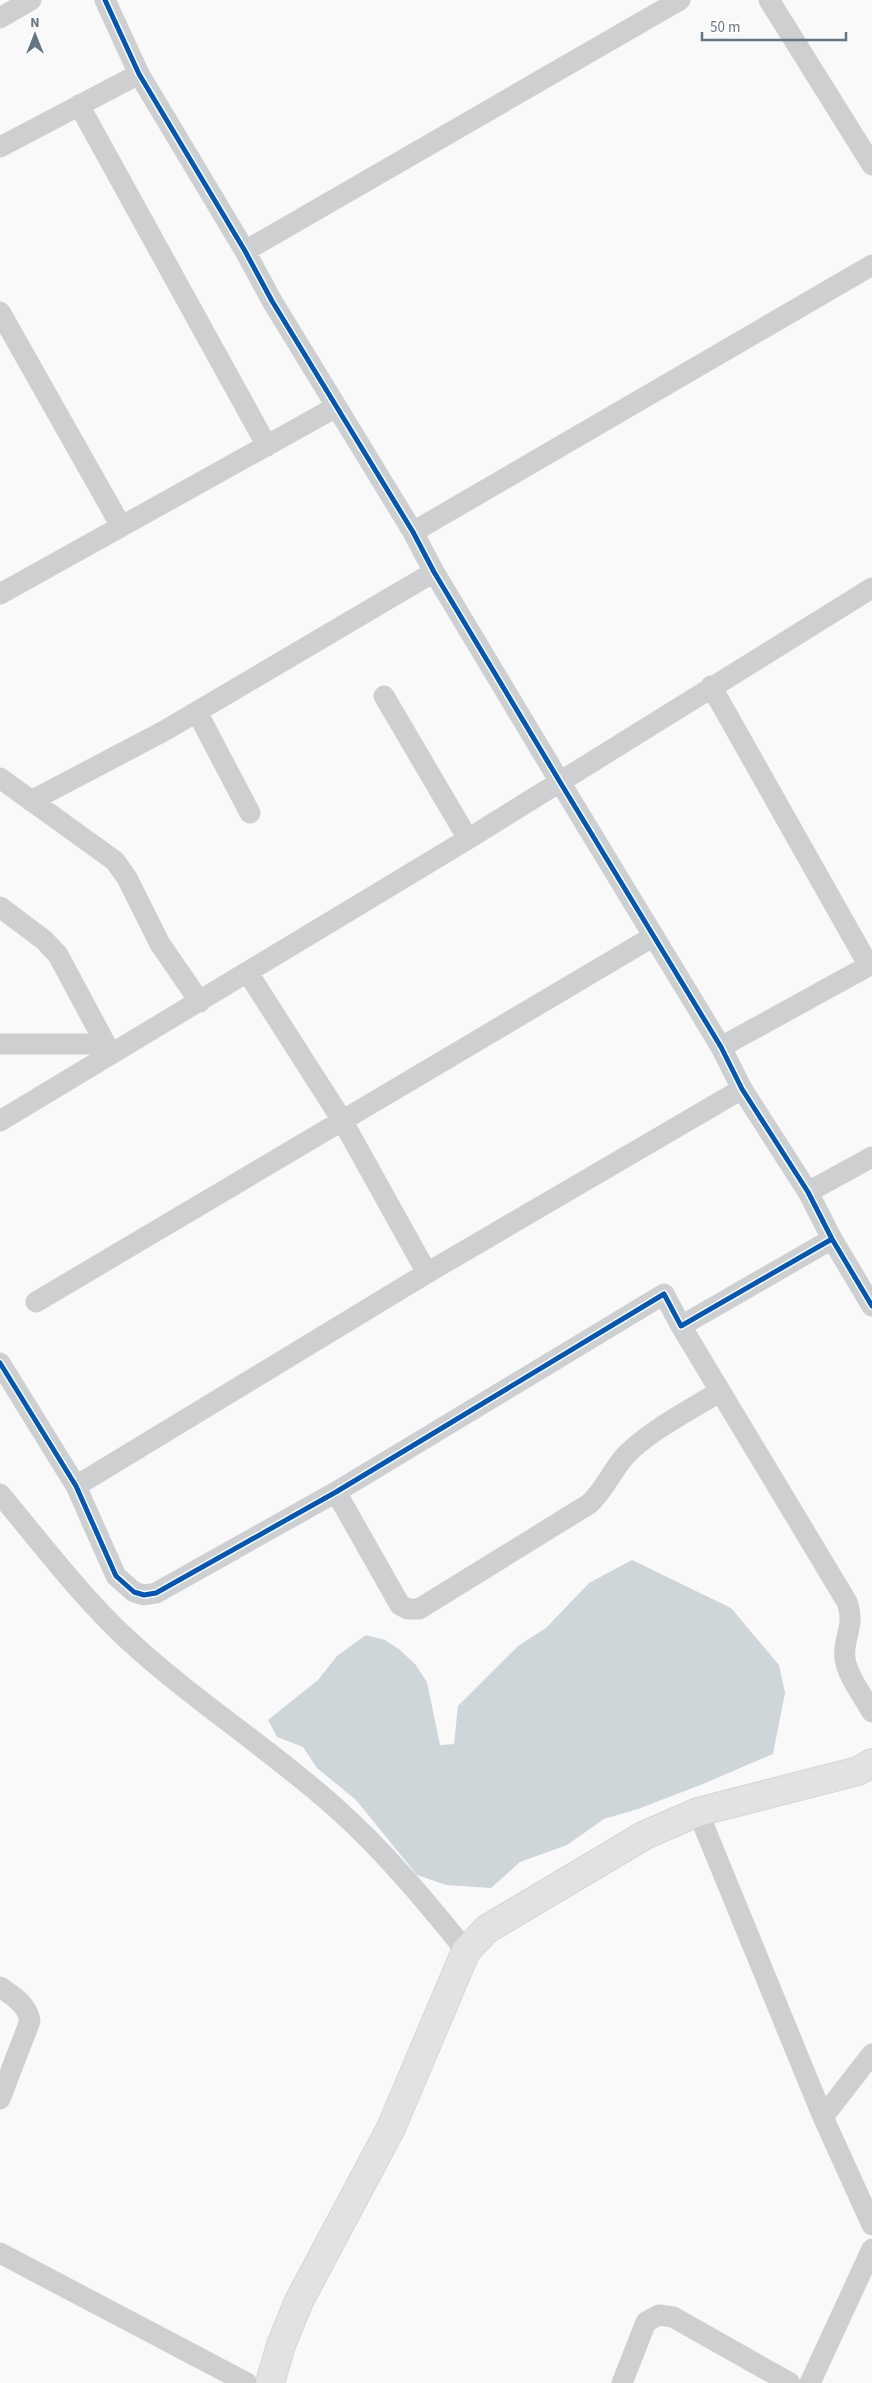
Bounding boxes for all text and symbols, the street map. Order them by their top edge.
north arrow [10,10,60,60]
scale bar [702,10,846,42]
text: N [30,13,40,33]
text: 50 m [710,17,740,38]

